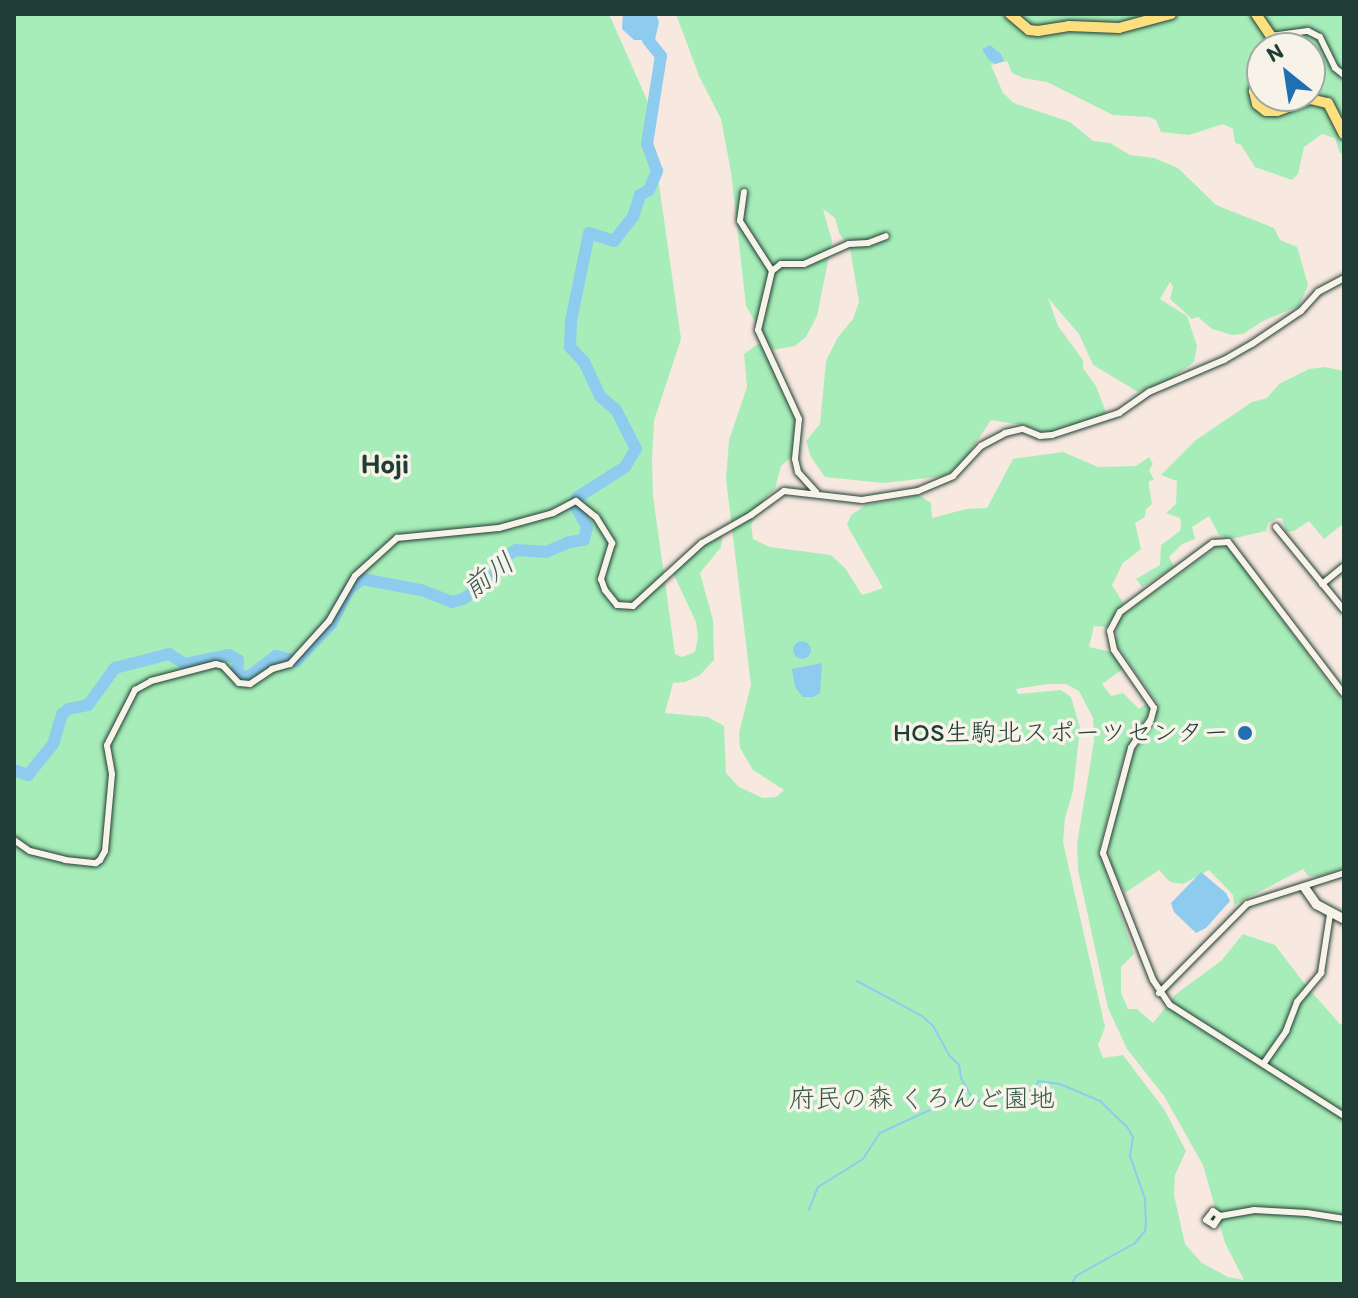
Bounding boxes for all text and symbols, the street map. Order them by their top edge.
north arrow [1246,32,1326,112]
text: N [1262,37,1288,68]
district label: Hoji [361,446,409,480]
water label: 前川 [456,545,520,605]
place label: HOS生駒北スポーツセンター [892,717,1229,749]
marker: HOS生駒北スポーツセンター [1236,724,1254,742]
park label: 府民の森 くろんど園地 [789,1083,1055,1115]

